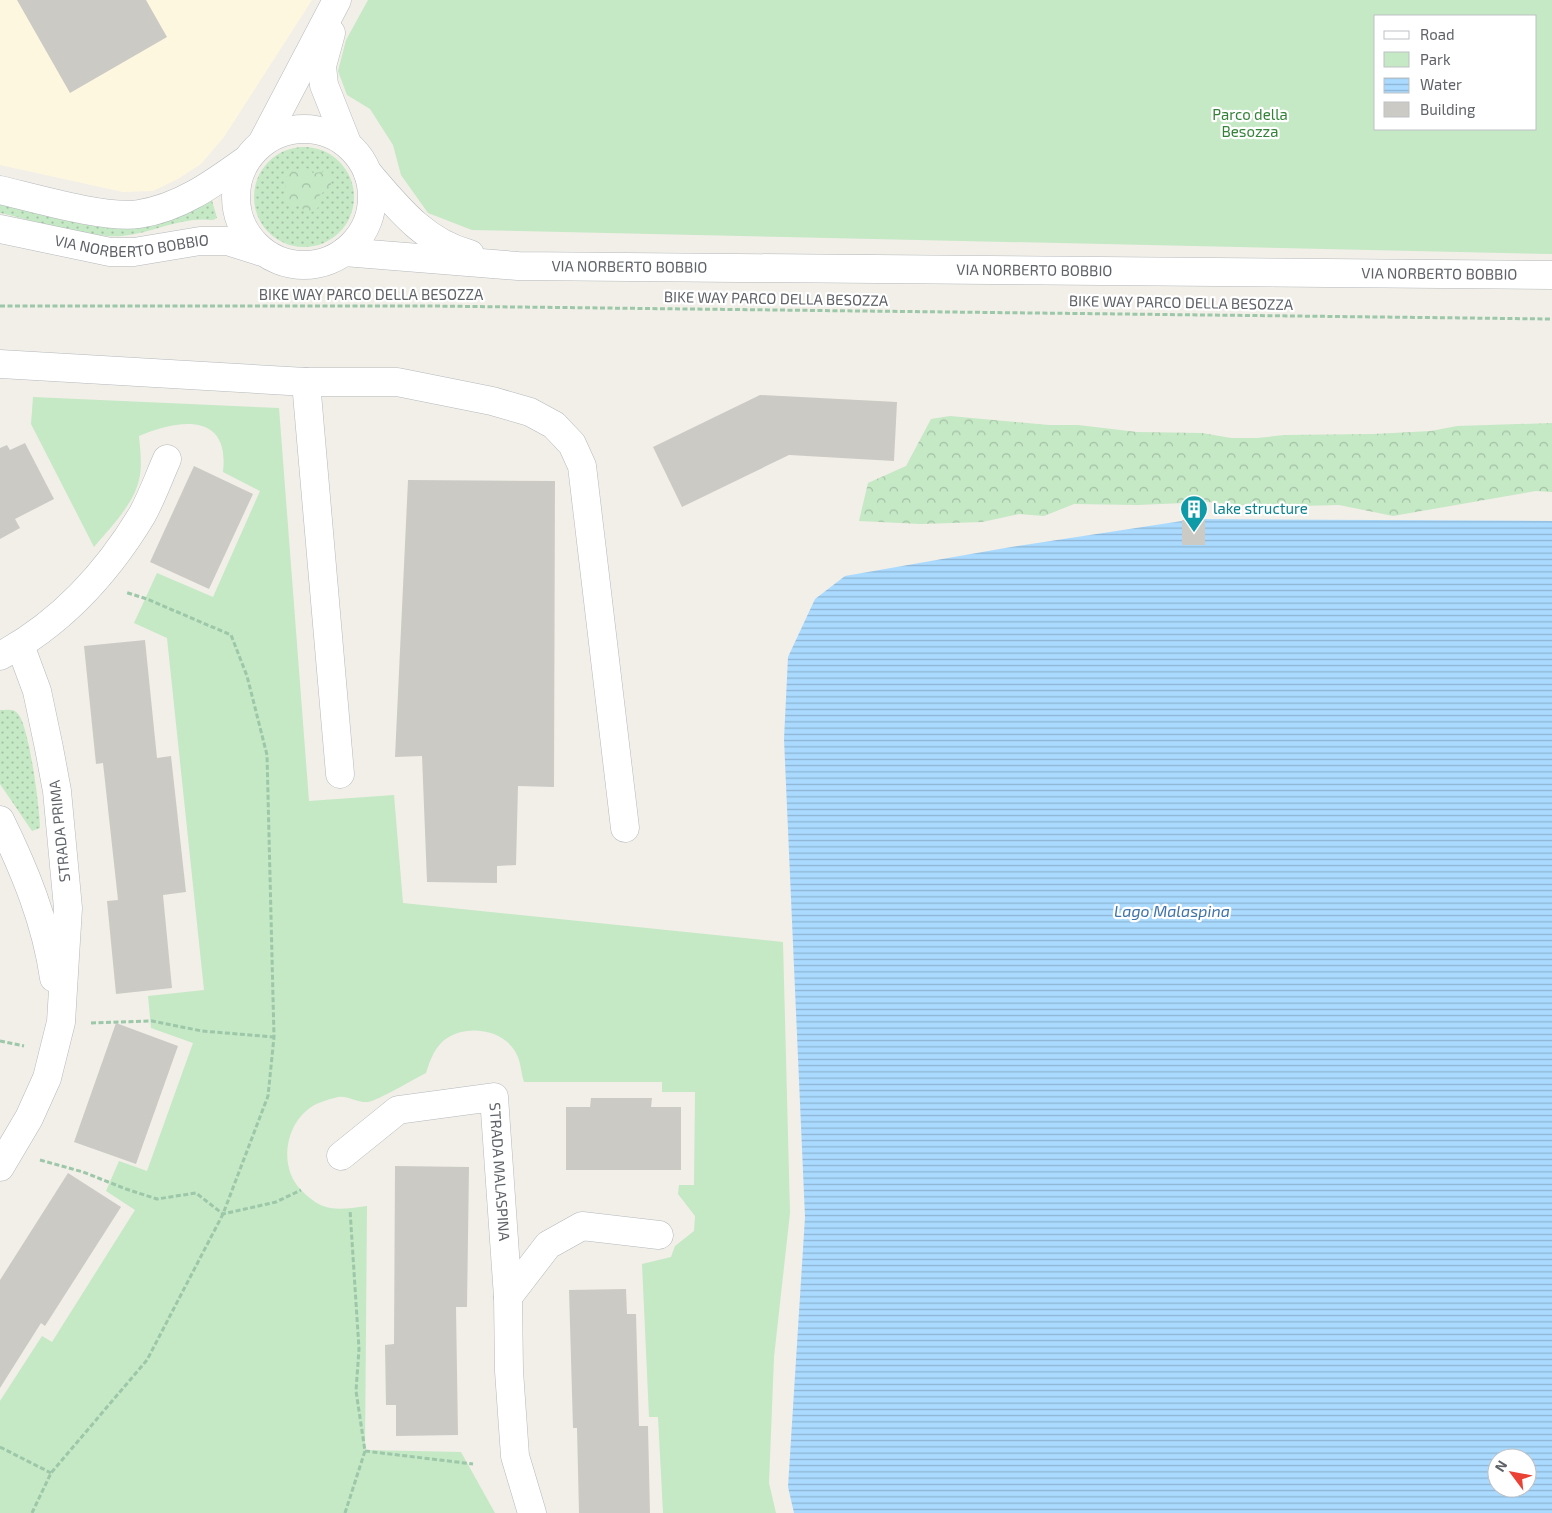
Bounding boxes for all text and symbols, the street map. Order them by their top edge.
legend [1374,15,1537,130]
text: Road [1420,25,1455,43]
text: Park [1420,50,1451,68]
text: Water [1420,75,1462,93]
text: Building [1420,100,1476,118]
park label: Parco della Besozza [1212,105,1288,140]
street label: VIA NORBERTO BOBBIO [53,231,209,260]
street label: VIA NORBERTO BOBBIO [551,256,708,276]
street label: VIA NORBERTO BOBBIO [956,260,1112,279]
street label: VIA NORBERTO BOBBIO [1361,263,1517,283]
street label: BIKE WAY PARCO DELLA BESOZZA [259,285,484,303]
street label: BIKE WAY PARCO DELLA BESOZZA [664,287,889,309]
street label: BIKE WAY PARCO DELLA BESOZZA [1069,291,1294,313]
building icon: lake structure [1179,494,1209,533]
place label: lake structure [1213,499,1308,517]
street label: STRADA PRIMA [45,779,73,883]
water label: Lago Malaspina [1114,901,1230,920]
street label: STRADA MALASPINA [486,1102,514,1242]
north arrow [1487,1448,1537,1498]
text: N [1491,1457,1510,1475]

